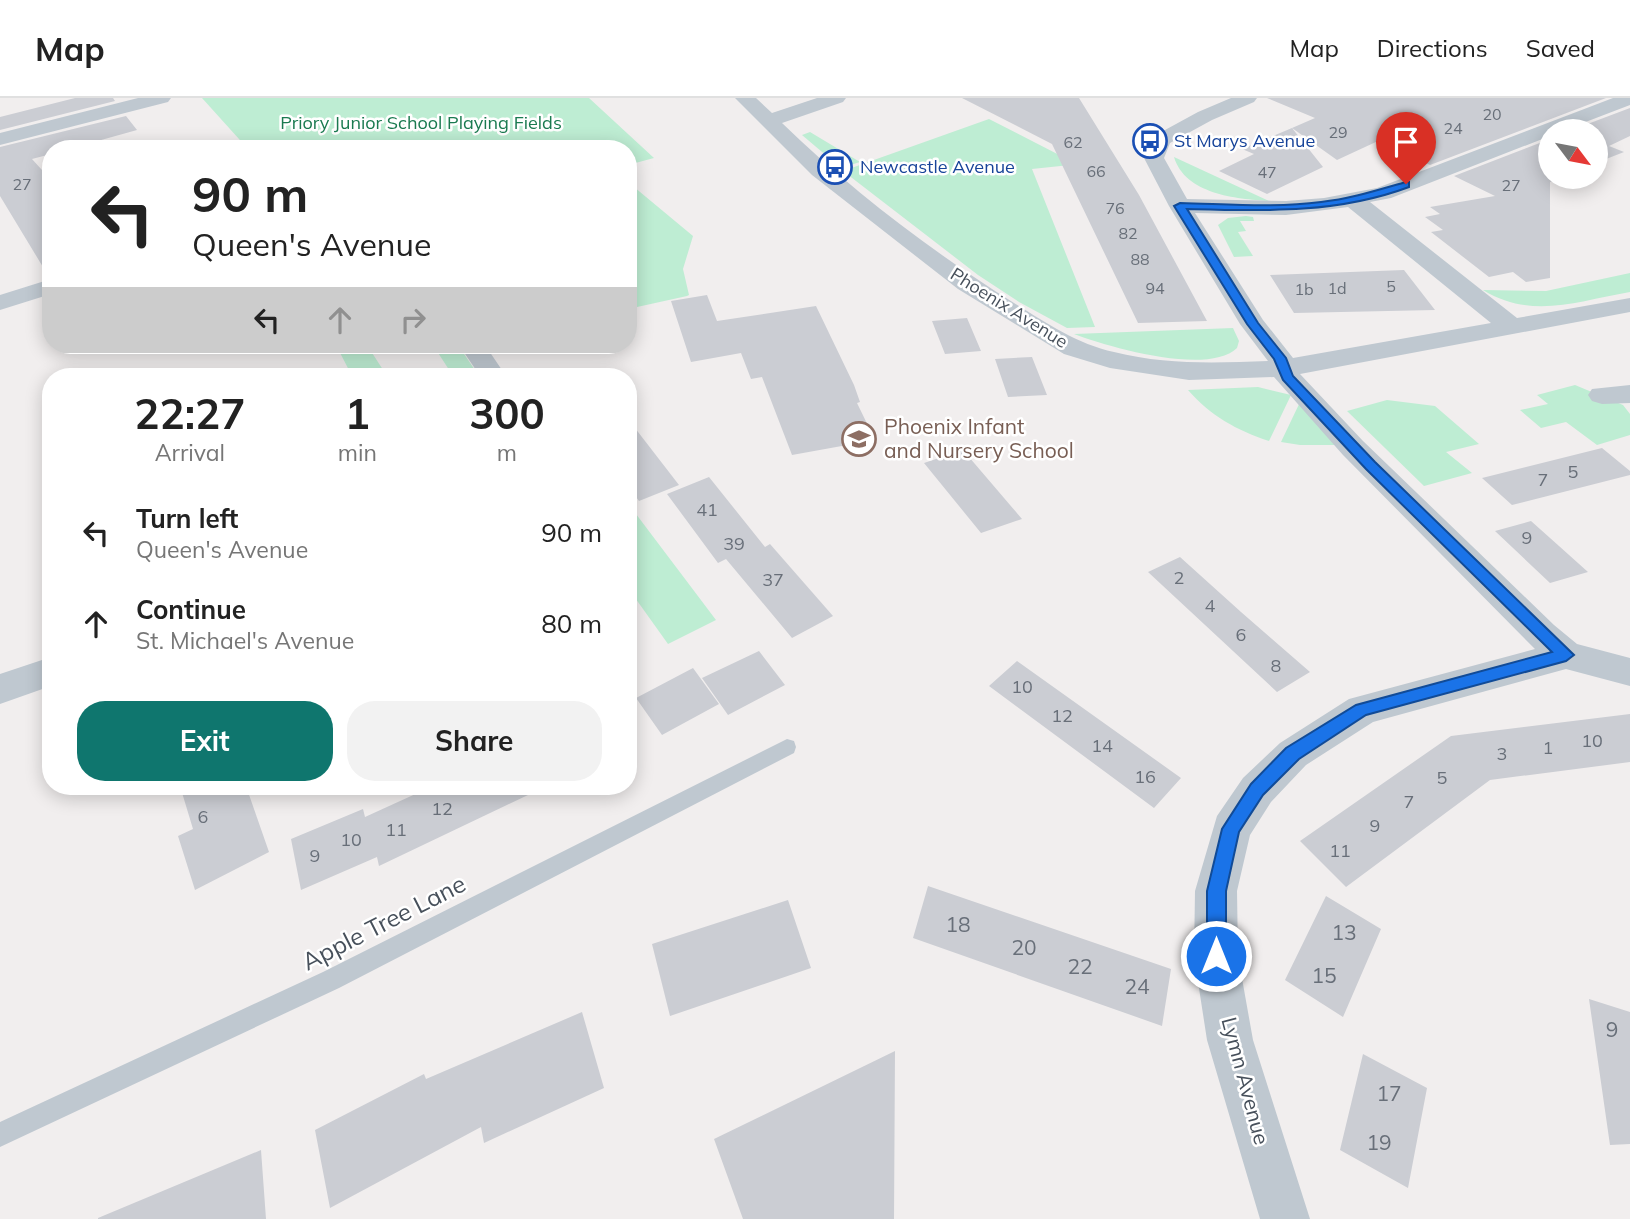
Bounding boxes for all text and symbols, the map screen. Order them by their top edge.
text: Map [35,28,105,69]
text: Map [1289,33,1339,63]
text: Directions [1377,33,1488,63]
text: Saved [1526,33,1595,63]
house number: 20 [1482,104,1502,124]
park label: Priory Junior School Playing Fields [280,111,562,134]
pin [1376,112,1436,184]
house number: 24 [1443,118,1463,138]
north arrow [1538,119,1608,189]
map controls [1538,119,1608,189]
bus stop icon: St Marys Avenue [1131,122,1169,160]
house number: 29 [1328,122,1348,142]
icon: arrive [1387,123,1425,161]
place label: St Marys Avenue [1174,129,1315,152]
house number: 62 [1063,132,1083,152]
bus stop icon: Newcastle Avenue [816,148,854,186]
place label: Newcastle Avenue [860,155,1015,178]
house number: 66 [1086,161,1106,181]
house number: 47 [1257,162,1277,182]
text: 90 m [192,163,308,224]
icon: left [77,168,168,259]
house number: 27 [12,174,32,194]
house number: 27 [1501,175,1521,195]
house number: 76 [1105,198,1125,218]
house number: 82 [1118,223,1138,243]
text: Queen's Avenue [192,224,432,264]
house number: 88 [1130,249,1150,269]
street label: Phoenix Avenue [946,262,1072,353]
house number: 5 [1386,276,1396,296]
house number: 94 [1145,278,1165,298]
house number: 1d [1327,278,1347,298]
house number: 1b [1294,279,1314,299]
icon: left [248,301,286,339]
icon: ahead [321,301,359,339]
icon: right [394,301,432,339]
text: 22:27 [134,387,245,440]
text: 1 [345,387,370,440]
text: 300 [469,387,545,440]
place label: Phoenix Infant and Nursery School [884,413,1074,463]
school or university icon: Phoenix Infant and Nursery School [840,420,878,458]
text: Arrival [155,438,225,467]
text: min [338,438,377,467]
text: m [497,438,517,467]
house number: 5 [1568,460,1579,483]
house number: 7 [1538,468,1548,491]
house number: 41 [696,498,718,521]
text: Turn left [136,502,238,535]
icon: left [77,514,115,552]
text: 90 m [541,516,602,549]
house number: 9 [1522,526,1532,549]
house number: 39 [723,532,745,555]
text: Queen's Avenue [136,535,308,564]
house number: 2 [1174,566,1184,589]
house number: 37 [762,568,784,591]
text: Continue [136,593,246,626]
house number: 4 [1205,594,1216,617]
icon: ahead [77,605,115,643]
text: 80 m [541,607,602,640]
house number: 6 [1236,623,1246,646]
text: St. Michael's Avenue [136,626,354,655]
house number: 8 [1271,654,1281,677]
house number: 10 [1011,675,1033,698]
button: Exit [77,701,333,781]
button: Share [347,701,602,781]
house number: 12 [1051,704,1073,727]
house number: 10 [1581,729,1603,752]
house number: 14 [1091,734,1113,757]
house number: 1 [1543,736,1553,759]
house number: 3 [1497,742,1507,765]
house number: 16 [1134,765,1156,788]
house number: 5 [1437,766,1448,789]
house number: 7 [1404,790,1414,813]
house number: 12 [431,797,453,820]
house number: 6 [198,805,208,828]
house number: 9 [1370,814,1380,837]
house number: 11 [385,818,407,841]
house number: 10 [340,828,362,851]
house number: 11 [1329,839,1351,862]
house number: 9 [310,844,320,867]
street label: Apple Tree Lane [297,868,470,976]
house number: 18 [945,911,971,937]
position arrow [1179,919,1253,993]
house number: 13 [1331,919,1357,945]
house number: 20 [1011,934,1037,960]
house number: 22 [1067,953,1093,979]
house number: 15 [1311,962,1337,988]
house number: 24 [1124,973,1150,999]
street label: Lymn Avenue [1216,1014,1275,1147]
house number: 9 [1606,1016,1618,1042]
house number: 17 [1376,1080,1402,1106]
house number: 19 [1366,1129,1392,1155]

